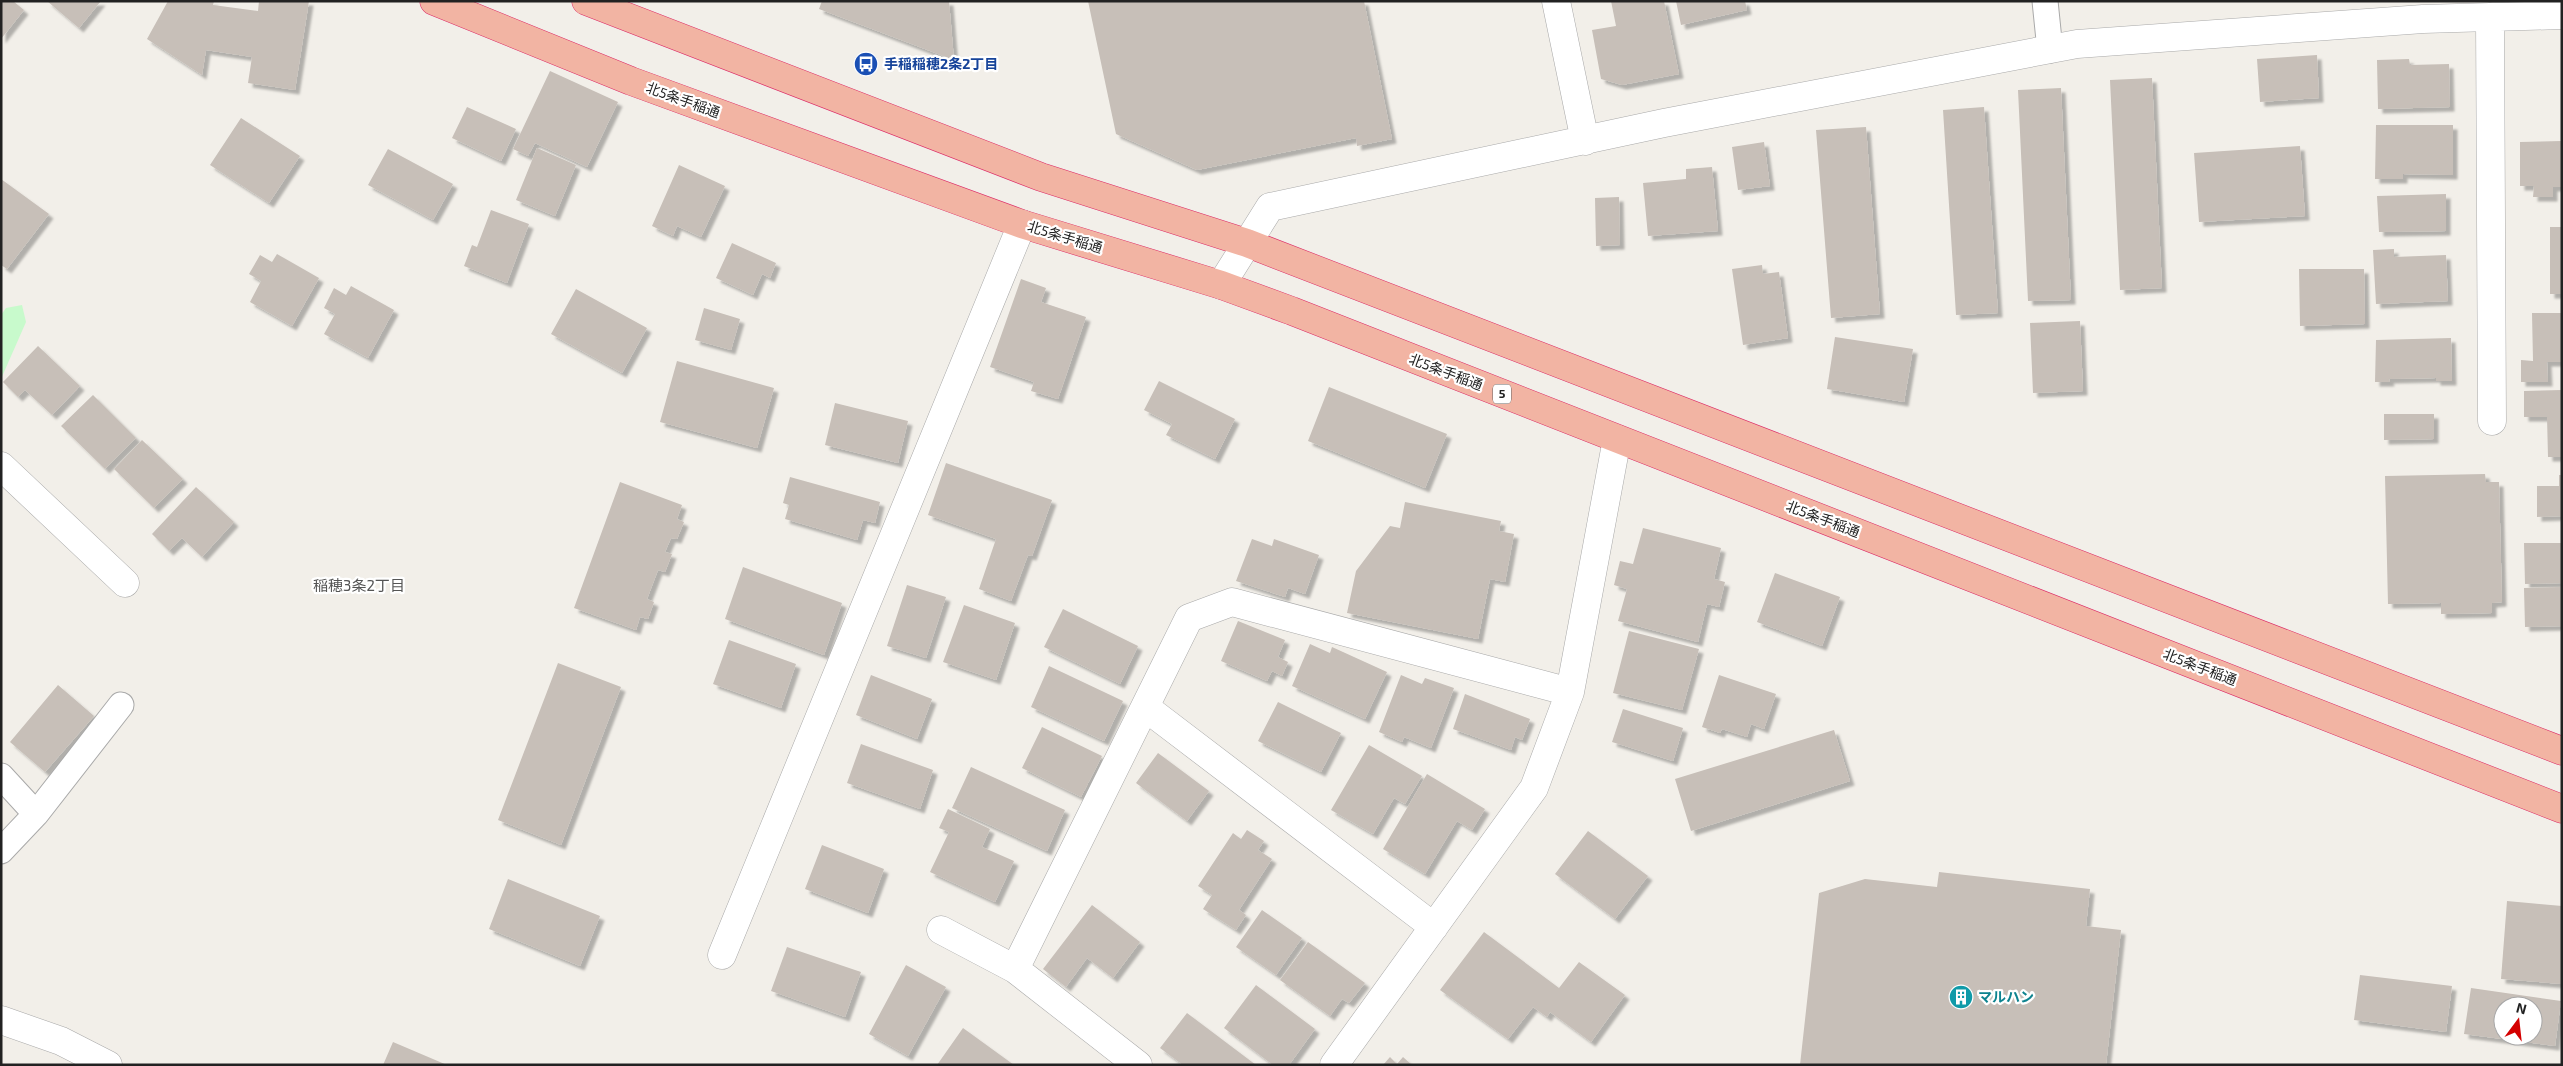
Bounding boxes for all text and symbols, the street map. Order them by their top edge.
bus stop icon: 手稲稲穂2条2丁目 [853,51,879,77]
place label: 手稲稲穂2条2丁目 [884,55,998,72]
street label: 北5条手稲通 [644,78,722,121]
street label: 北5条手稲通 [1026,217,1105,256]
street label: 北5条手稲通 [1407,350,1485,393]
road number: 5 [1493,384,1511,404]
street label: 北5条手稲通 [1784,497,1862,540]
district label: 稲穂3条2丁目 [313,576,405,594]
street label: 北5条手稲通 [2161,645,2239,688]
building icon: マルハン [1948,984,1974,1010]
place label: マルハン [1978,988,2034,1005]
north arrow [2493,996,2543,1046]
text: N [2514,998,2529,1017]

